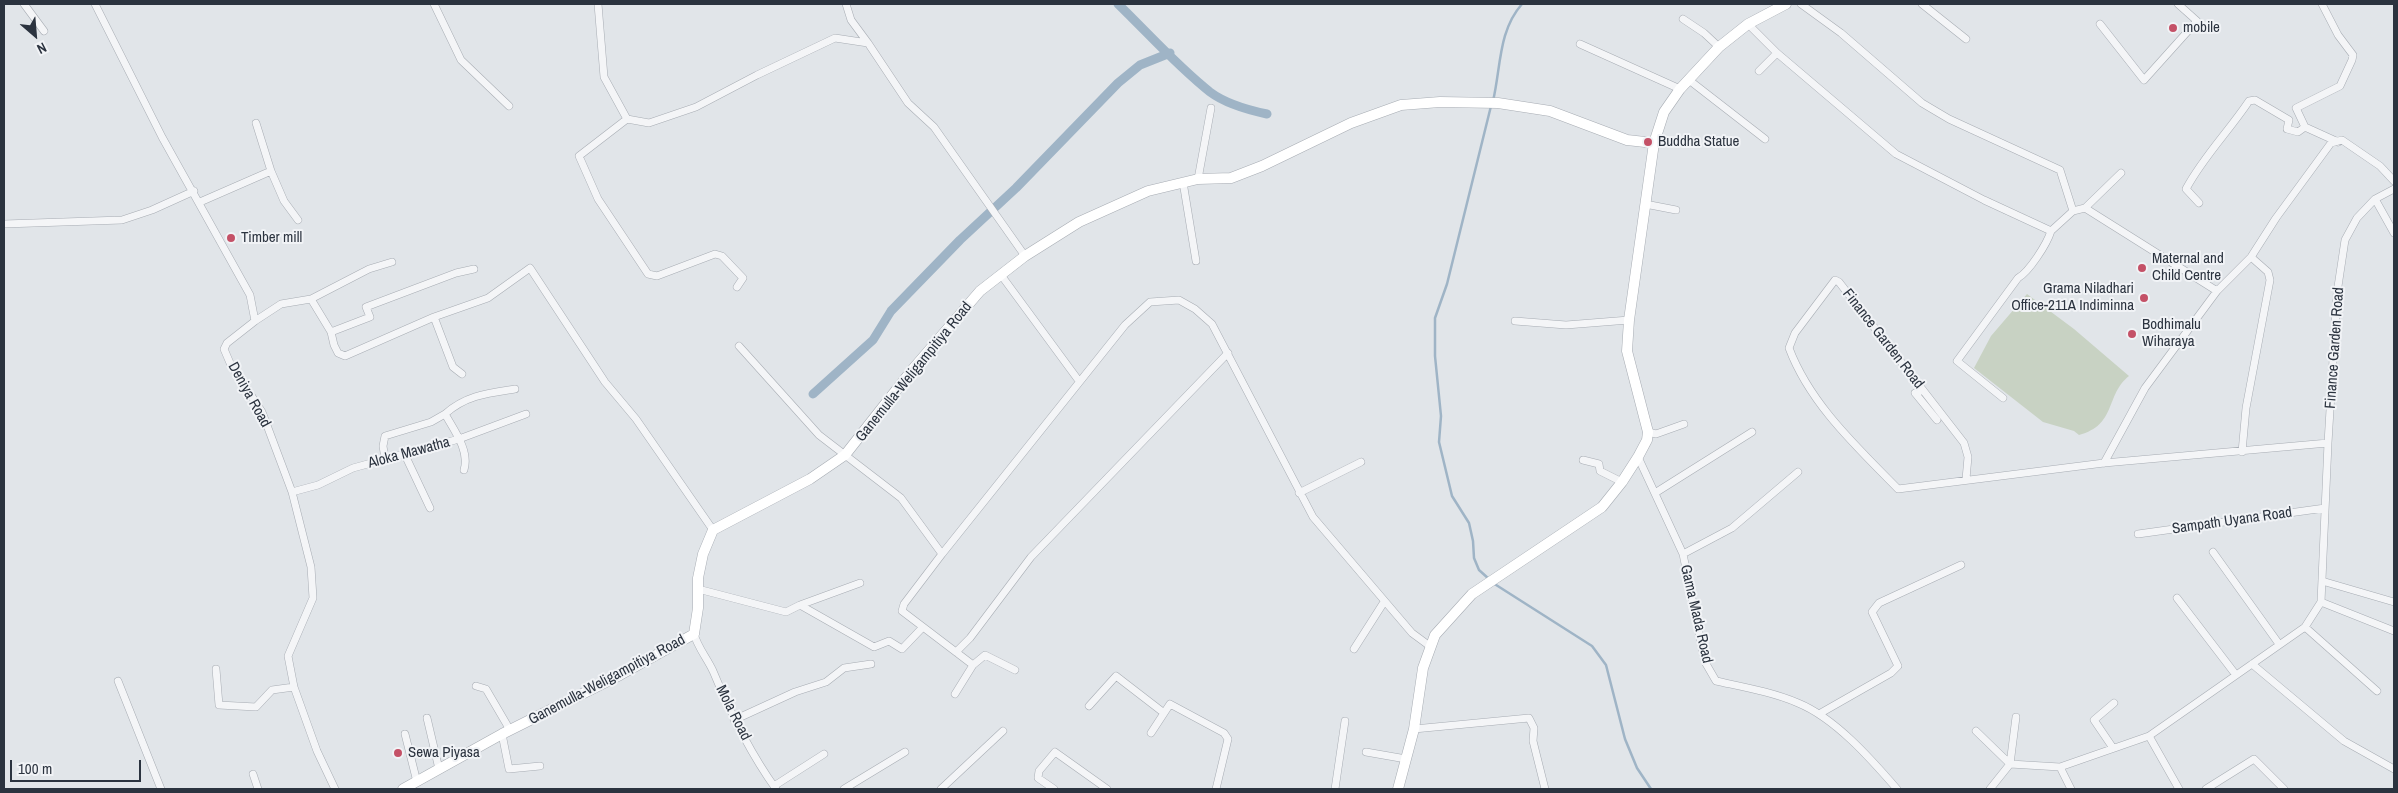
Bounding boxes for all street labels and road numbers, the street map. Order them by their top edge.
street label: Finance Garden Road [1838,286,1928,392]
street label: Finance Garden Road [2322,287,2348,409]
street label: Ganemulla-Weligampitiya Road [852,298,976,446]
street label: Deniya Road [224,359,274,431]
street label: Aloka Mawatha [366,433,452,473]
street label: Sampath Uyana Road [2171,504,2293,538]
street label: Gama Mada Road [1676,563,1716,665]
street label: Ganemulla-Weligampitiya Road [526,631,688,729]
street label: Mola Road [711,682,755,744]

